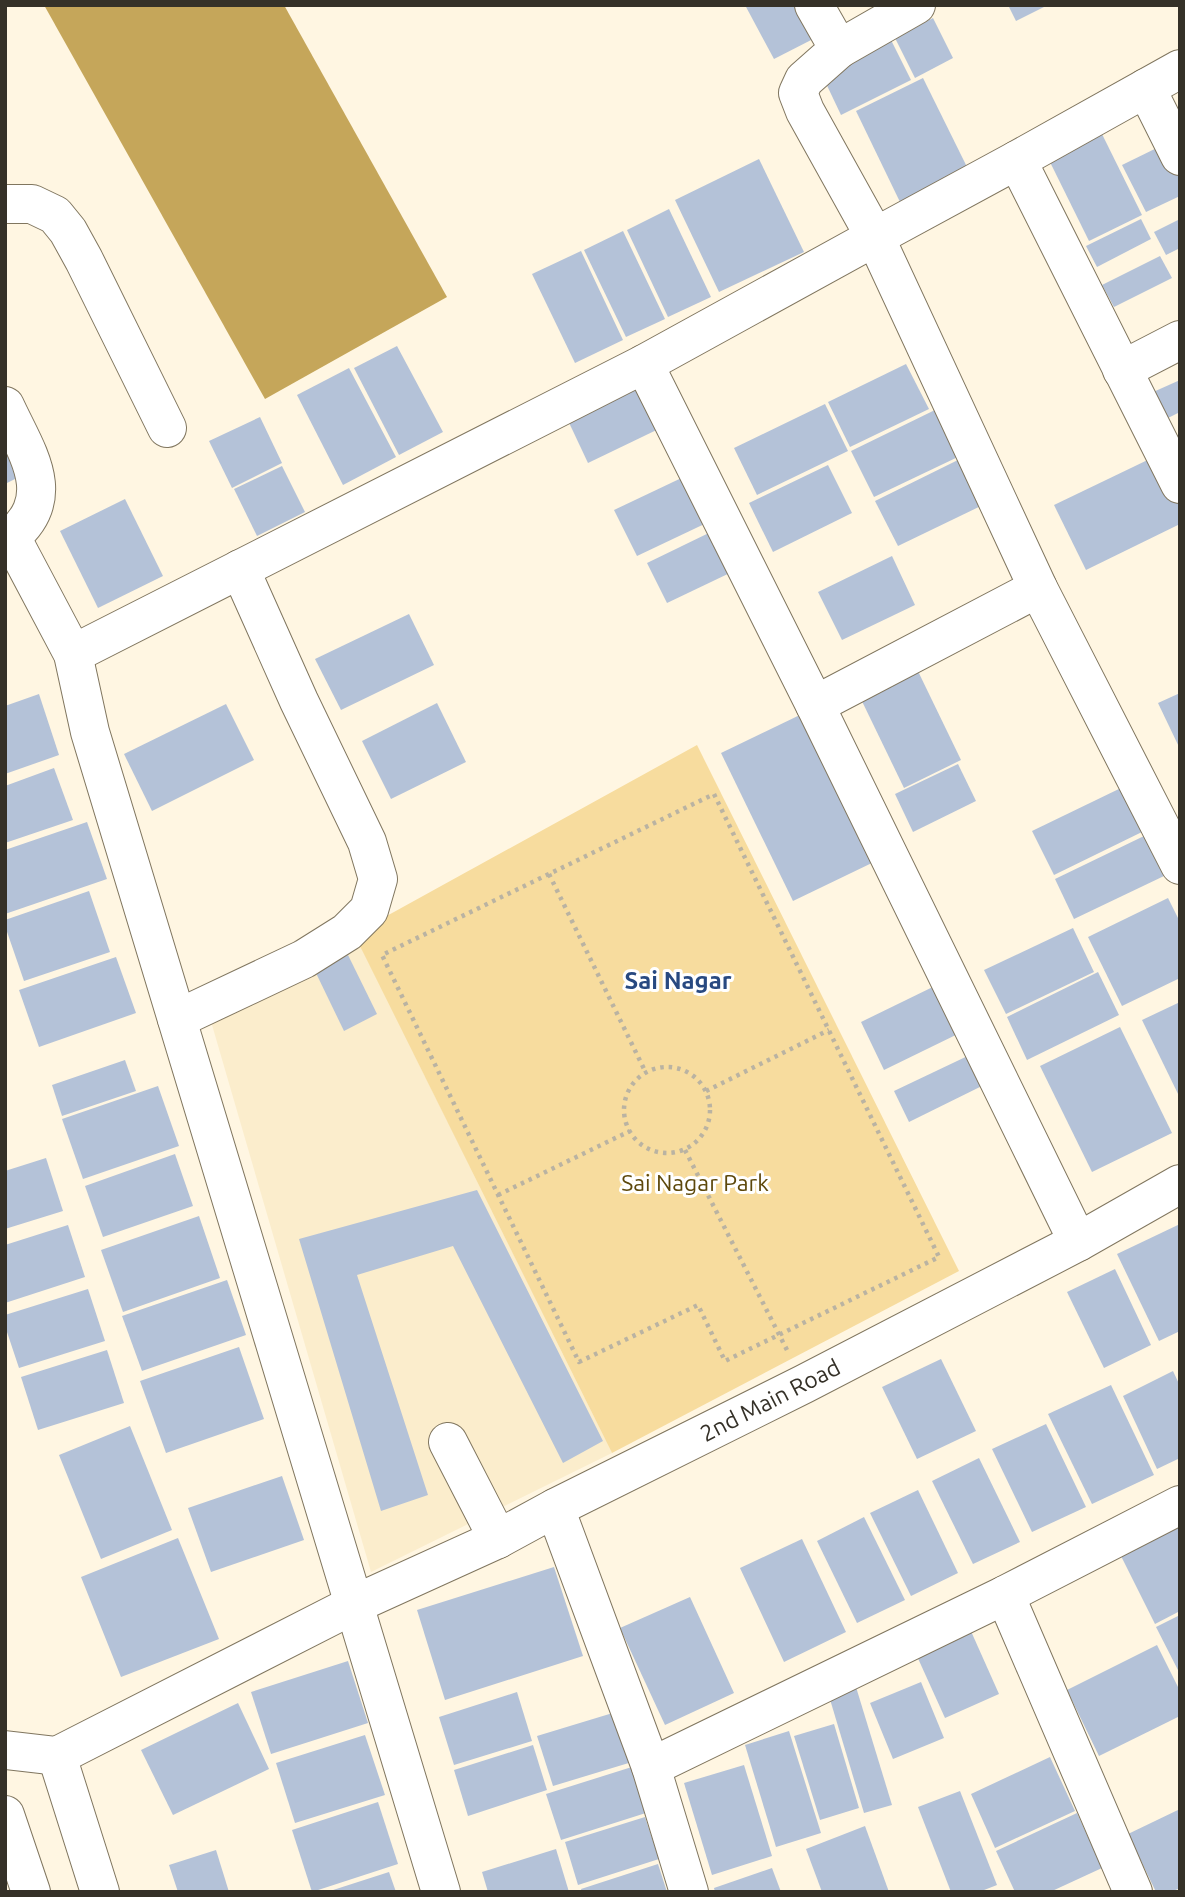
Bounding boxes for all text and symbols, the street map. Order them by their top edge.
district label: Sai Nagar [624,967,732,994]
park label: Sai Nagar Park [621,1170,769,1195]
street label: 2nd Main Road [696,1354,844,1446]

